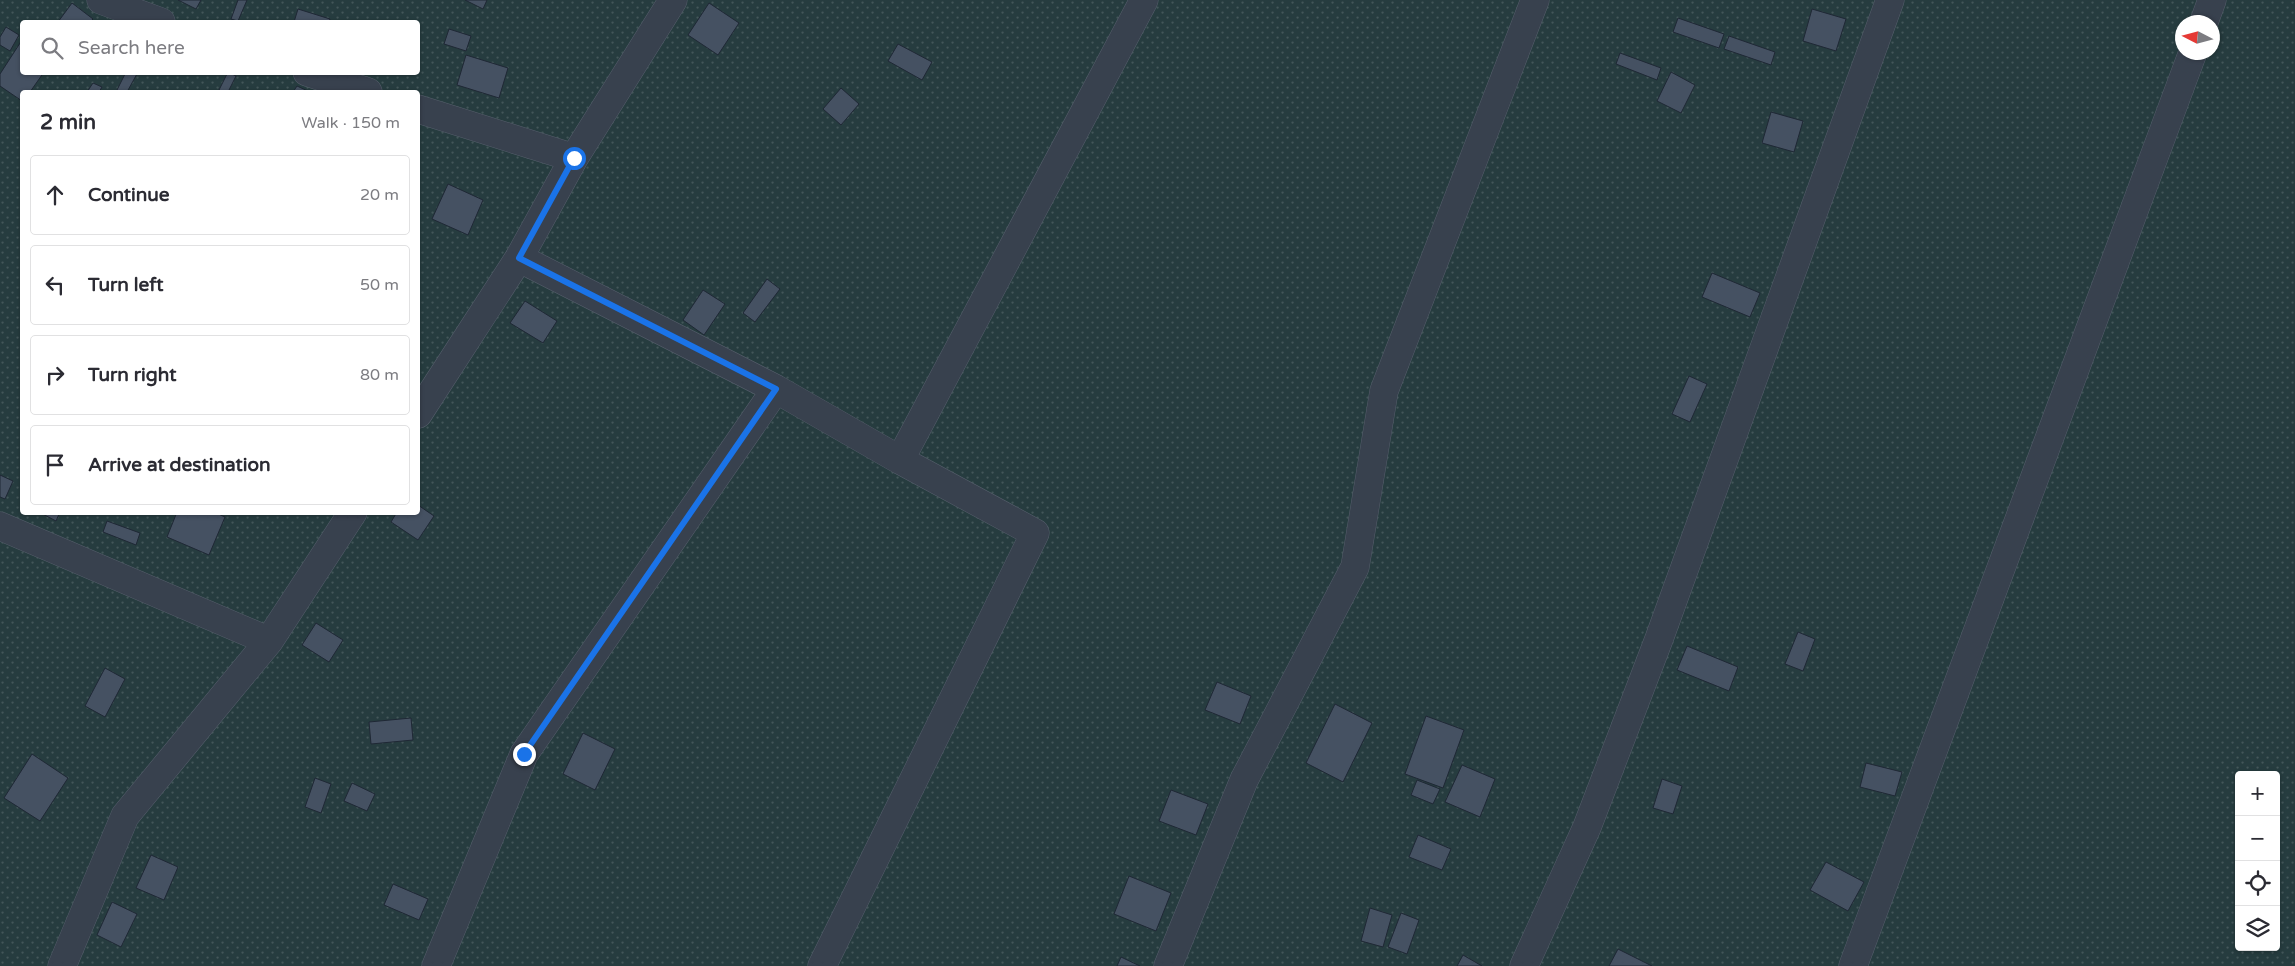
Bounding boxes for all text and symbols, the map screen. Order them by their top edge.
north arrow [2175,15,2220,60]
search box [20,20,420,75]
icon: search [38,34,66,62]
text: Search here [78,37,185,59]
text: 2 min [40,110,96,135]
text: Walk · 150 m [301,113,400,133]
route start [563,147,586,170]
icon: ahead [41,181,69,209]
text: Continue [88,184,170,206]
text: 20 m [360,185,399,205]
icon: left [41,271,69,299]
text: Turn left [88,274,164,296]
text: 50 m [360,275,399,295]
icon: right [41,361,69,389]
text: Turn right [88,364,176,386]
text: 80 m [360,365,399,385]
icon: arrive [41,451,69,479]
text: Arrive at destination [88,454,271,476]
route end [513,743,536,766]
map controls [2235,771,2280,951]
button: + [2235,771,2280,816]
button: − [2235,816,2280,861]
button: locate [2235,861,2280,906]
button: layers [2235,906,2280,951]

